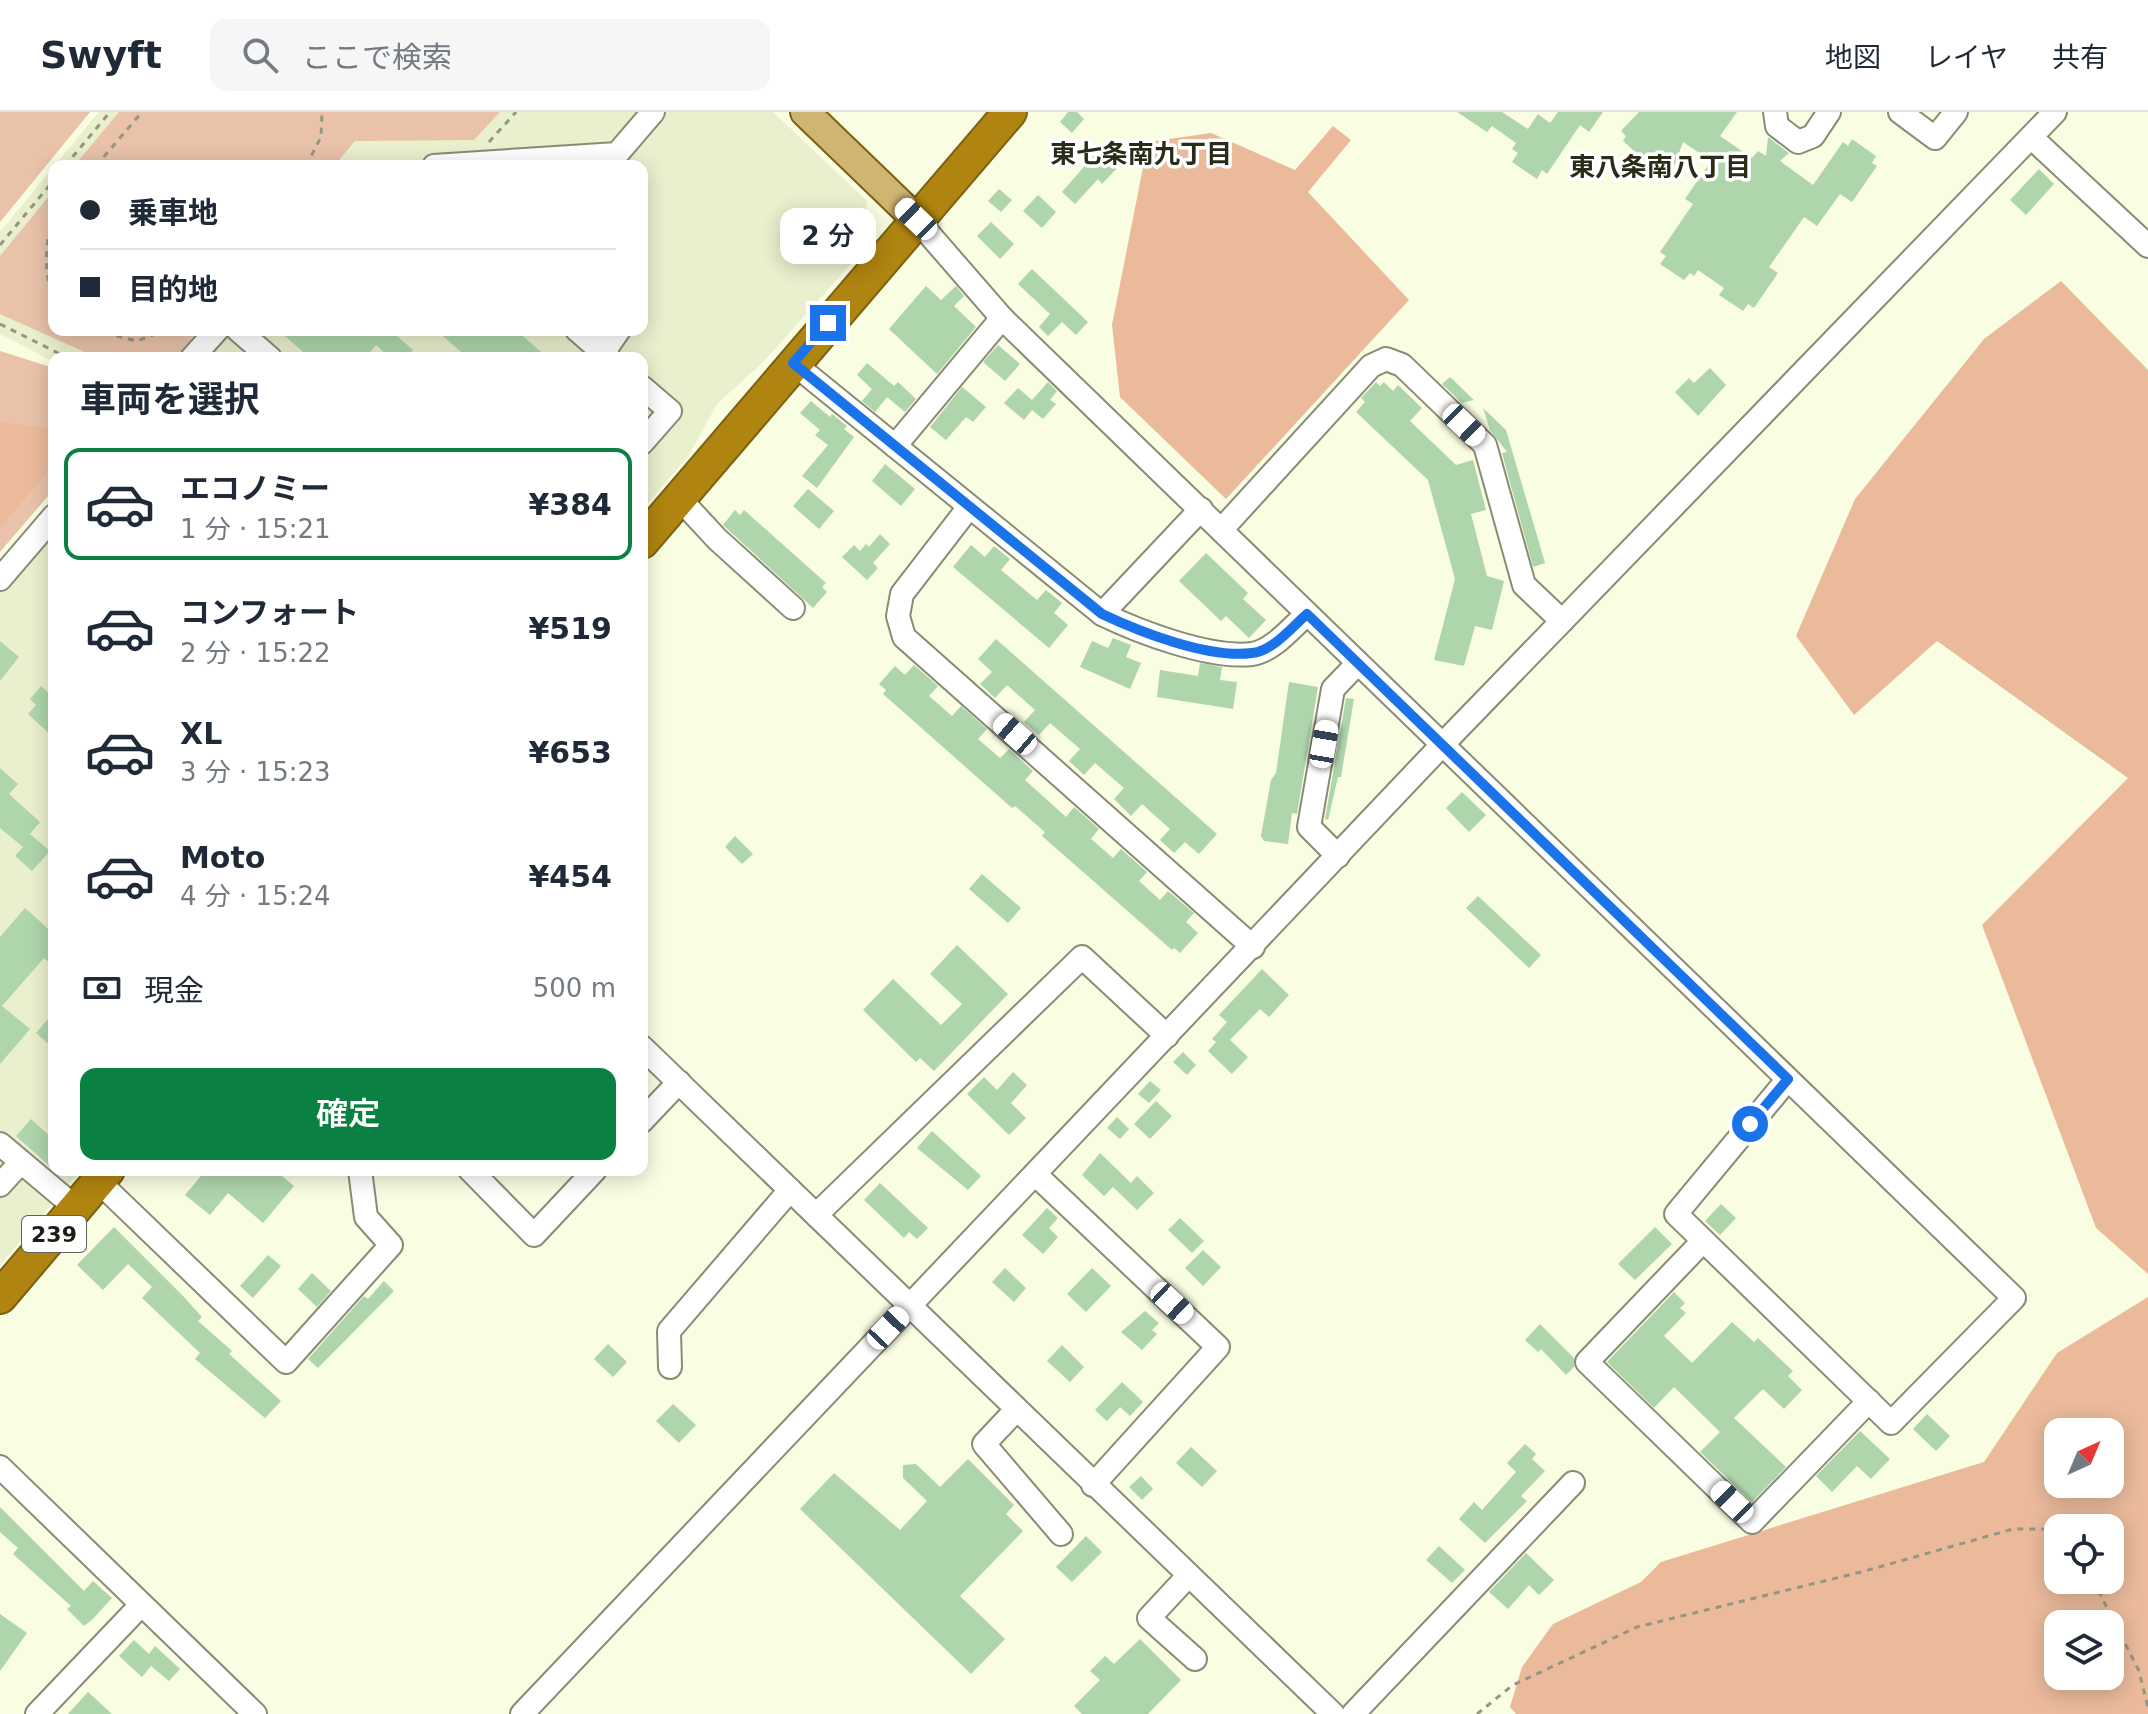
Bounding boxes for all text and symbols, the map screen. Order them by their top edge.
search box [210,19,770,91]
text: Swyft [40,33,162,77]
icon: search [238,33,282,77]
text: ここで検索 [302,40,452,75]
text: 地図 [1825,41,1881,74]
text: レイヤ [1925,41,2008,74]
text: 共有 [2052,41,2108,74]
district label: 東七条南九丁目 [1050,139,1232,169]
district label: 東八条南八丁目 [1569,152,1751,182]
car [890,194,942,244]
text: 乗車地 [128,195,218,230]
callout: 2 分 [780,207,876,263]
text: 2 分 [801,221,855,251]
text: 目的地 [128,272,218,307]
route end [810,305,846,341]
text: 車両を選択 [80,379,260,420]
car [1438,400,1490,450]
icon: car [84,468,156,540]
text: エコノミー [180,471,330,506]
text: ¥384 [529,487,612,522]
text: 1 分 · 15:21 [180,514,331,544]
icon: car [84,592,156,664]
text: コンフォート [180,595,359,630]
text: ¥519 [529,611,612,646]
text: 2 分 · 15:22 [180,638,331,668]
car [989,709,1041,759]
icon: car [84,716,156,788]
text: XL [180,716,222,751]
car [1308,718,1340,770]
text: ¥653 [529,735,612,770]
text: 3 分 · 15:23 [180,757,331,787]
icon: car [84,840,156,912]
text: Moto [180,840,265,875]
text: ¥454 [529,859,612,894]
text: 4 分 · 15:24 [180,881,331,911]
icon: cash [80,966,124,1010]
text: 現金 [144,973,204,1008]
text: 500 m [533,973,616,1003]
button: 確定 [80,1068,616,1160]
route start [1732,1106,1768,1142]
road number: 239 [22,1216,86,1252]
car [1146,1278,1198,1328]
car [863,1302,913,1354]
north arrow [2044,1418,2124,1498]
map controls [2044,1418,2124,1690]
car [1706,1477,1758,1527]
button: locate [2044,1514,2124,1594]
button: layers [2044,1610,2124,1690]

